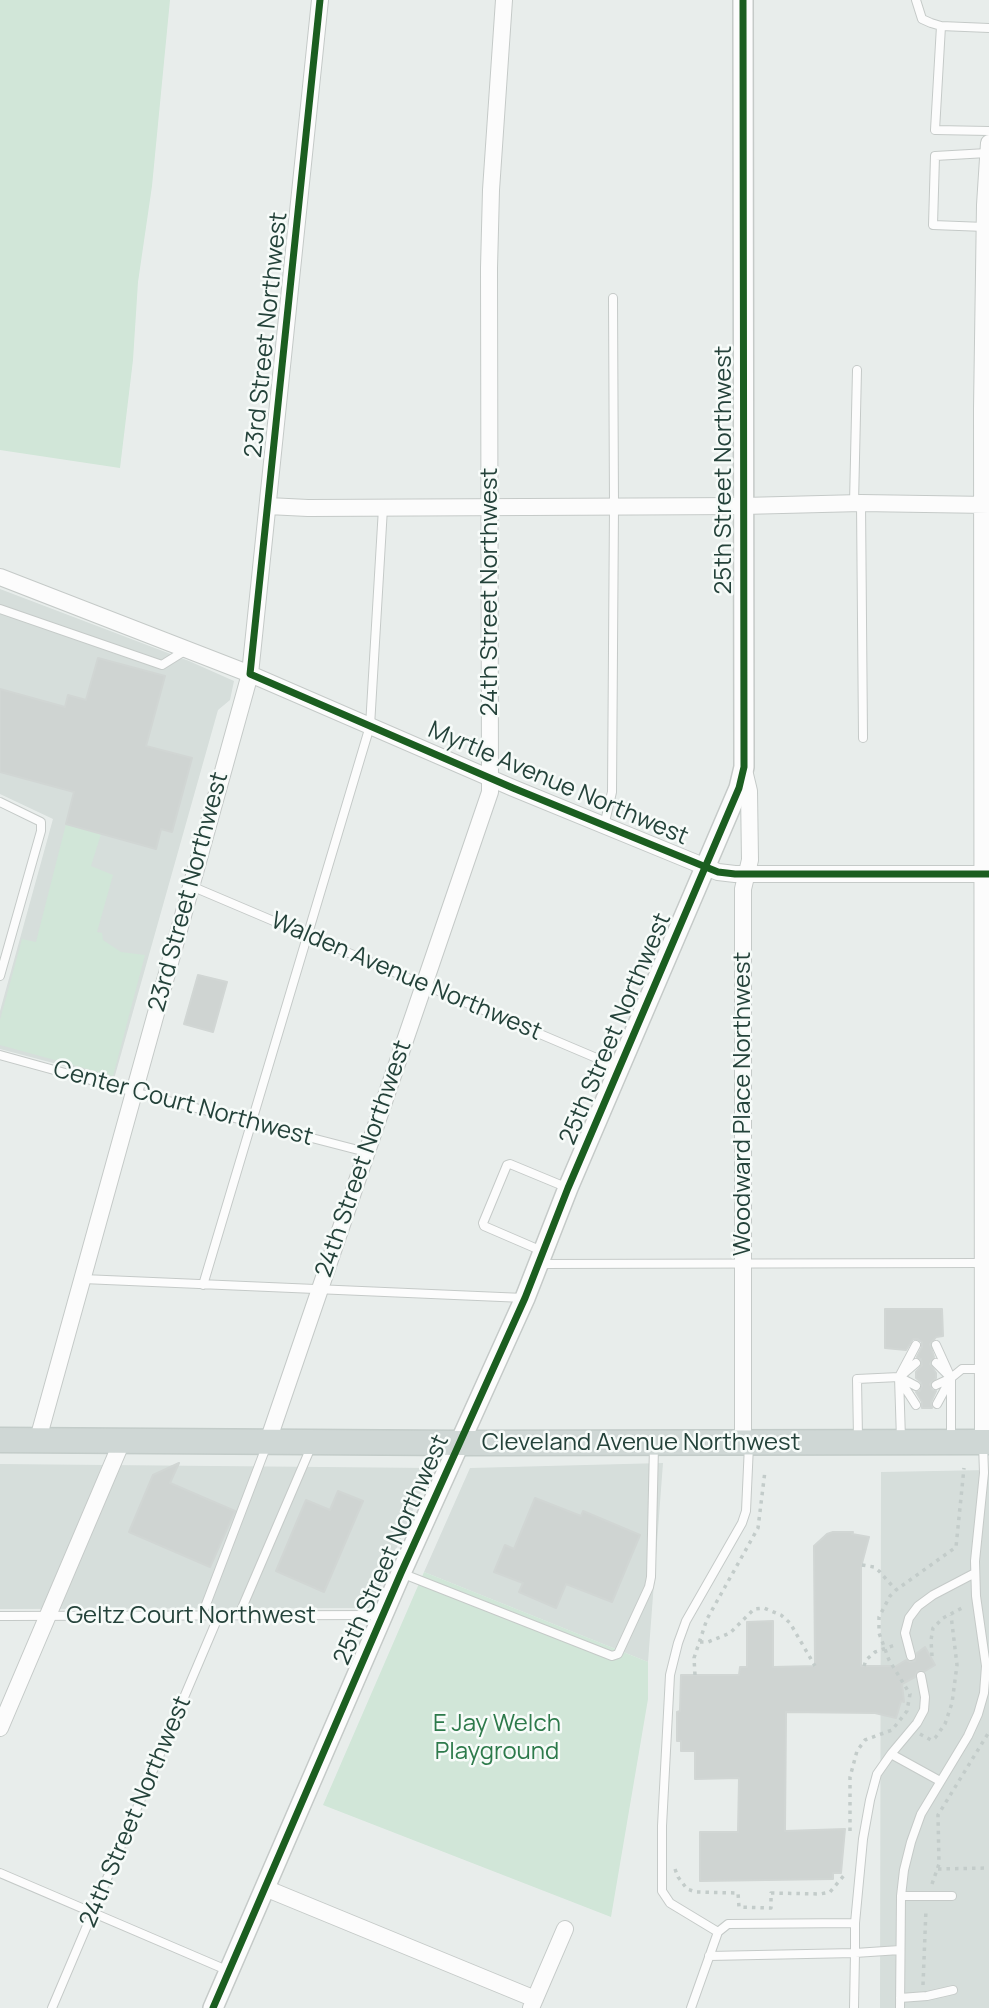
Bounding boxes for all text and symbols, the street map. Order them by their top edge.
street label: 23rd Street Northwest [240,211,294,459]
street label: 25th Street Northwest [710,346,738,594]
street label: 24th Street Northwest [476,468,504,716]
street label: Myrtle Avenue Northwest [424,716,692,852]
street label: 23rd Street Northwest [143,769,235,1015]
street label: Walden Avenue Northwest [266,907,546,1047]
street label: 25th Street Northwest [554,909,678,1149]
street label: Woodward Place Northwest [729,952,757,1256]
street label: 24th Street Northwest [310,1037,418,1281]
street label: Center Court Northwest [50,1055,316,1153]
street label: Cleveland Avenue Northwest [482,1429,800,1457]
street label: 25th Street Northwest [328,1430,456,1670]
street label: Geltz Court Northwest [66,1602,316,1630]
street label: 24th Street Northwest [74,1692,198,1932]
park label: E Jay Welch Playground [433,1710,561,1766]

